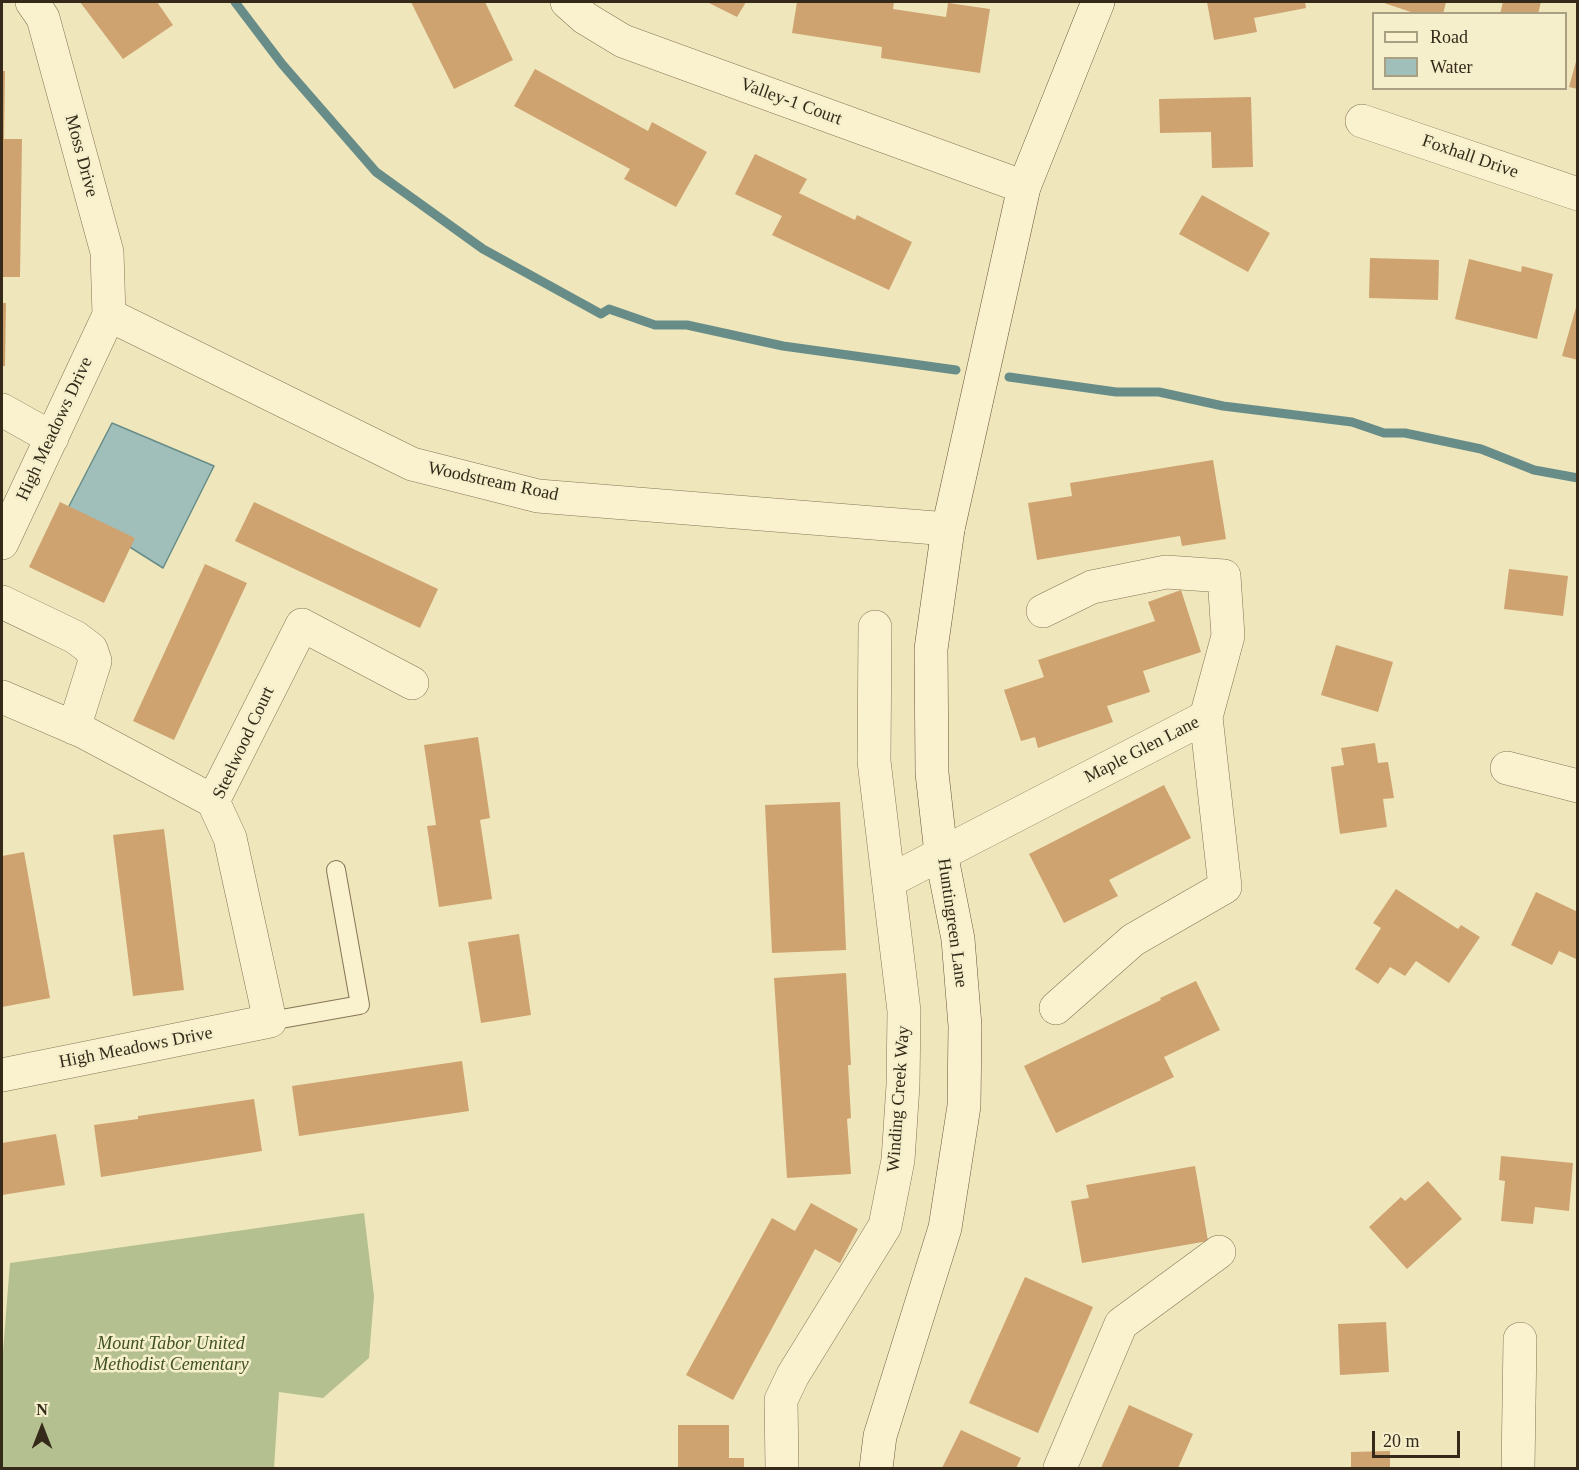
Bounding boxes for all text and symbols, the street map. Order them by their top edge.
legend [1372,12,1567,90]
text: Road [1430,27,1468,47]
text: Water [1430,57,1473,77]
street label: Valley-1 Court [737,74,845,130]
street label: Moss Drive [60,112,102,200]
street label: Foxhall Drive [1419,130,1521,184]
street label: High Meadows Drive [12,354,98,504]
street label: Woodstream Road [426,458,560,506]
street label: Steelwood Court [209,683,279,803]
street label: Maple Glen Lane [1081,712,1203,788]
street label: Huntingreen Lane [932,857,972,989]
street label: High Meadows Drive [57,1023,215,1073]
street label: Winding Creek Way [883,1025,915,1173]
park label: Mount Tabor United Methodist Cementary [93,1333,249,1376]
north arrow [12,1398,72,1458]
text: N [36,1401,48,1418]
scale bar [1375,1419,1464,1457]
text: 20 m [1383,1431,1420,1451]

